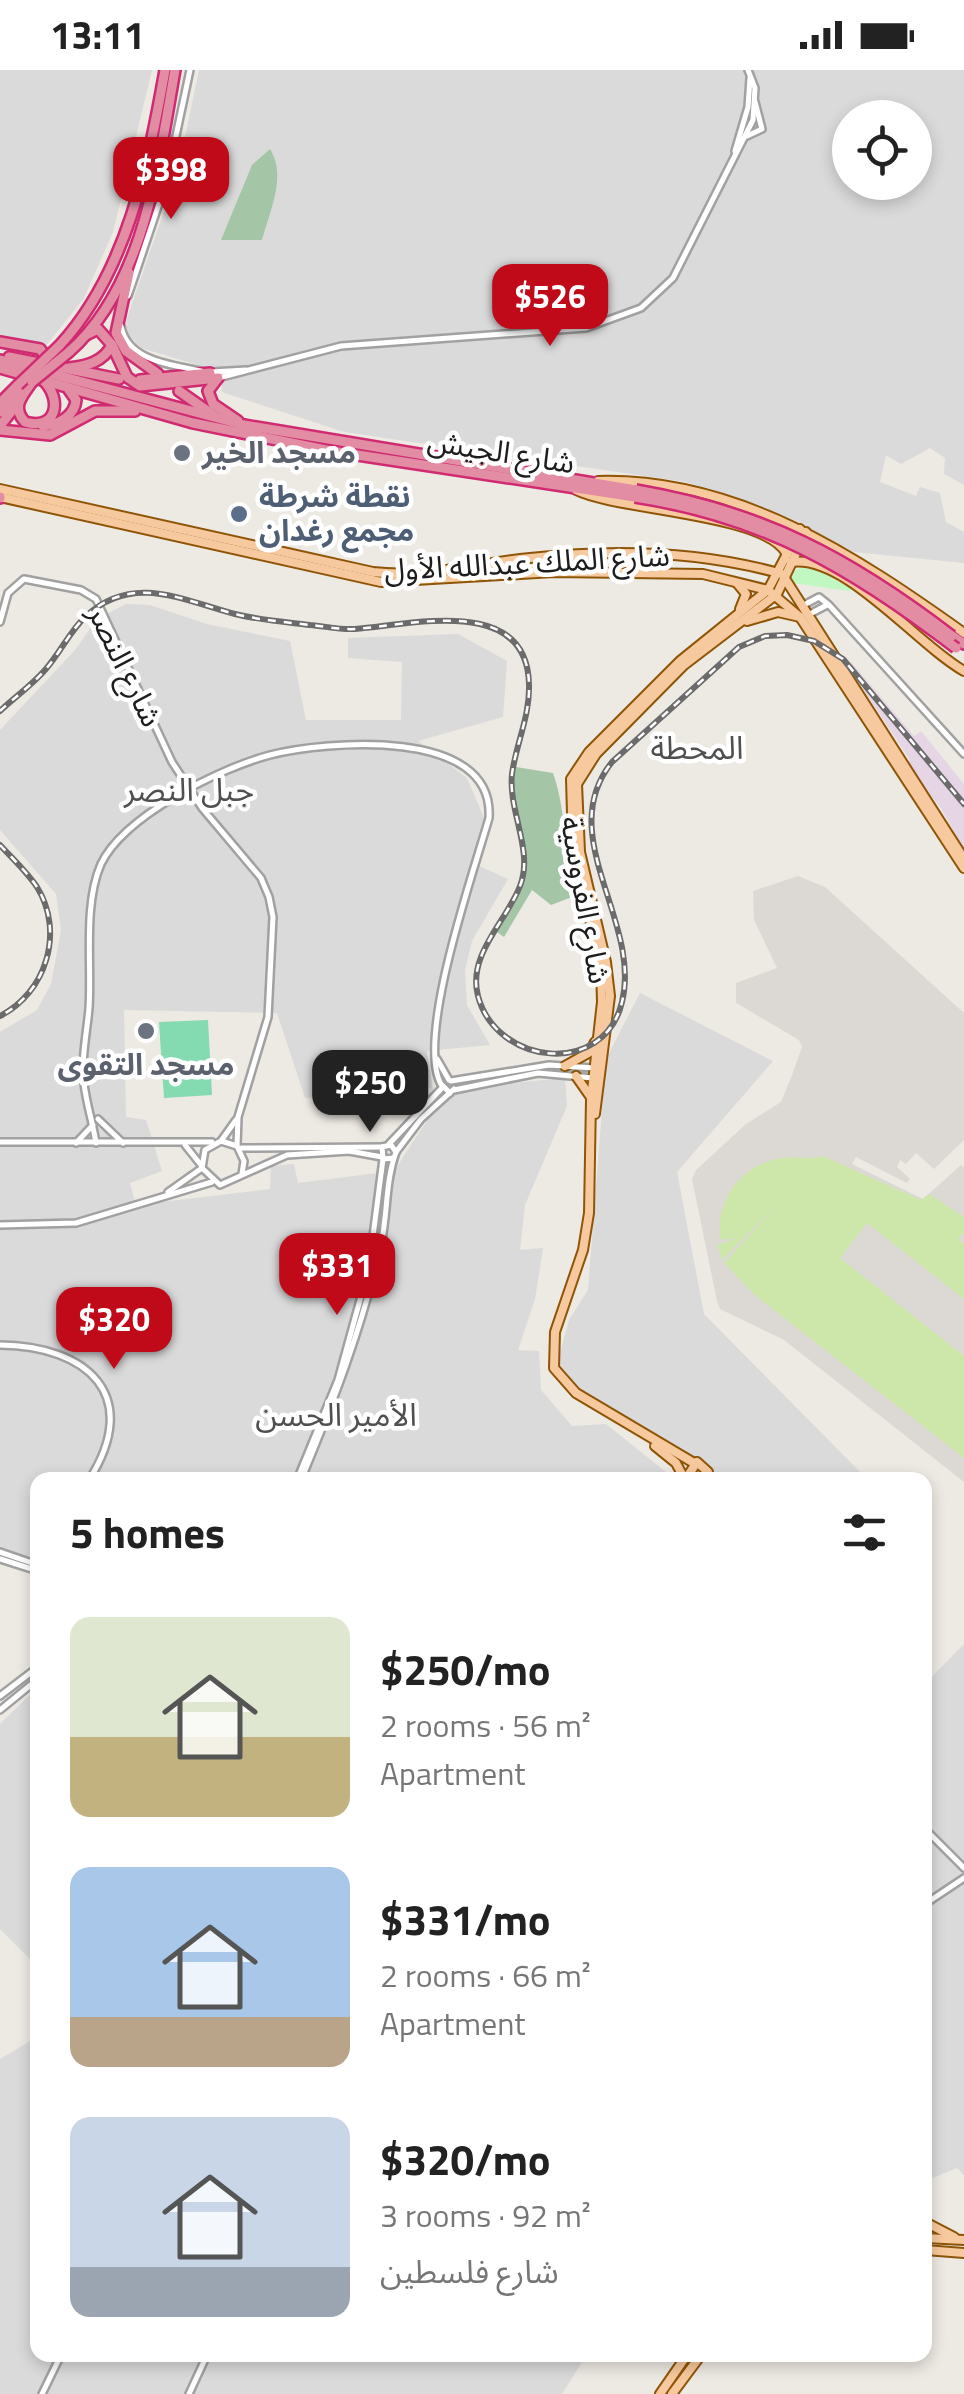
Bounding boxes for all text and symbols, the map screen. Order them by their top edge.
text: 13:11 [50,6,145,64]
map controls [832,100,932,200]
button: locate [832,100,932,200]
pin: $398 [112,137,230,222]
text: $398 [135,145,207,193]
pin: $526 [491,264,609,349]
text: $526 [514,272,586,320]
street label: شارع الجيش [424,417,578,485]
place label: مسجد الخير [200,429,356,475]
marker: مسجد الخير [171,442,193,464]
place label: نقطة شرطة مجمع رغدان [259,473,414,553]
marker: نقطة شرطة مجمع رغدان [228,503,250,525]
street label: شارع الملك عبدالله الأول [383,532,671,592]
street label: شارع النصر [76,596,175,734]
district label: المحطة [650,723,744,771]
district label: جبل النصر [123,765,254,813]
street label: شارع الفروسية [549,812,623,987]
marker: مسجد التقوى [135,1020,157,1042]
place label: مسجد التقوى [58,1041,234,1087]
pin: $250 [311,1050,429,1135]
text: $250 [334,1058,406,1106]
pin: $331 [278,1233,396,1318]
text: $331 [301,1241,373,1289]
pin: $320 [55,1287,173,1372]
text: $320 [78,1295,150,1343]
district label: الأمير الحسن [255,1390,417,1438]
text: 5 homes [70,1500,225,1564]
icon: filters [837,1505,892,1560]
text: $250/mo [380,1637,550,1701]
icon: home [150,1657,270,1777]
text: 2 rooms · 56 m² [380,1701,591,1749]
text: Apartment [380,1749,526,1797]
text: $331/mo [380,1887,550,1951]
icon: home [150,1907,270,2027]
text: 2 rooms · 66 m² [380,1951,591,1999]
text: Apartment [380,1999,526,2047]
text: $320/mo [380,2127,550,2191]
icon: home [150,2157,270,2277]
text: 3 rooms · 92 m² [380,2191,591,2239]
text: شارع فلسطين [380,2247,559,2295]

